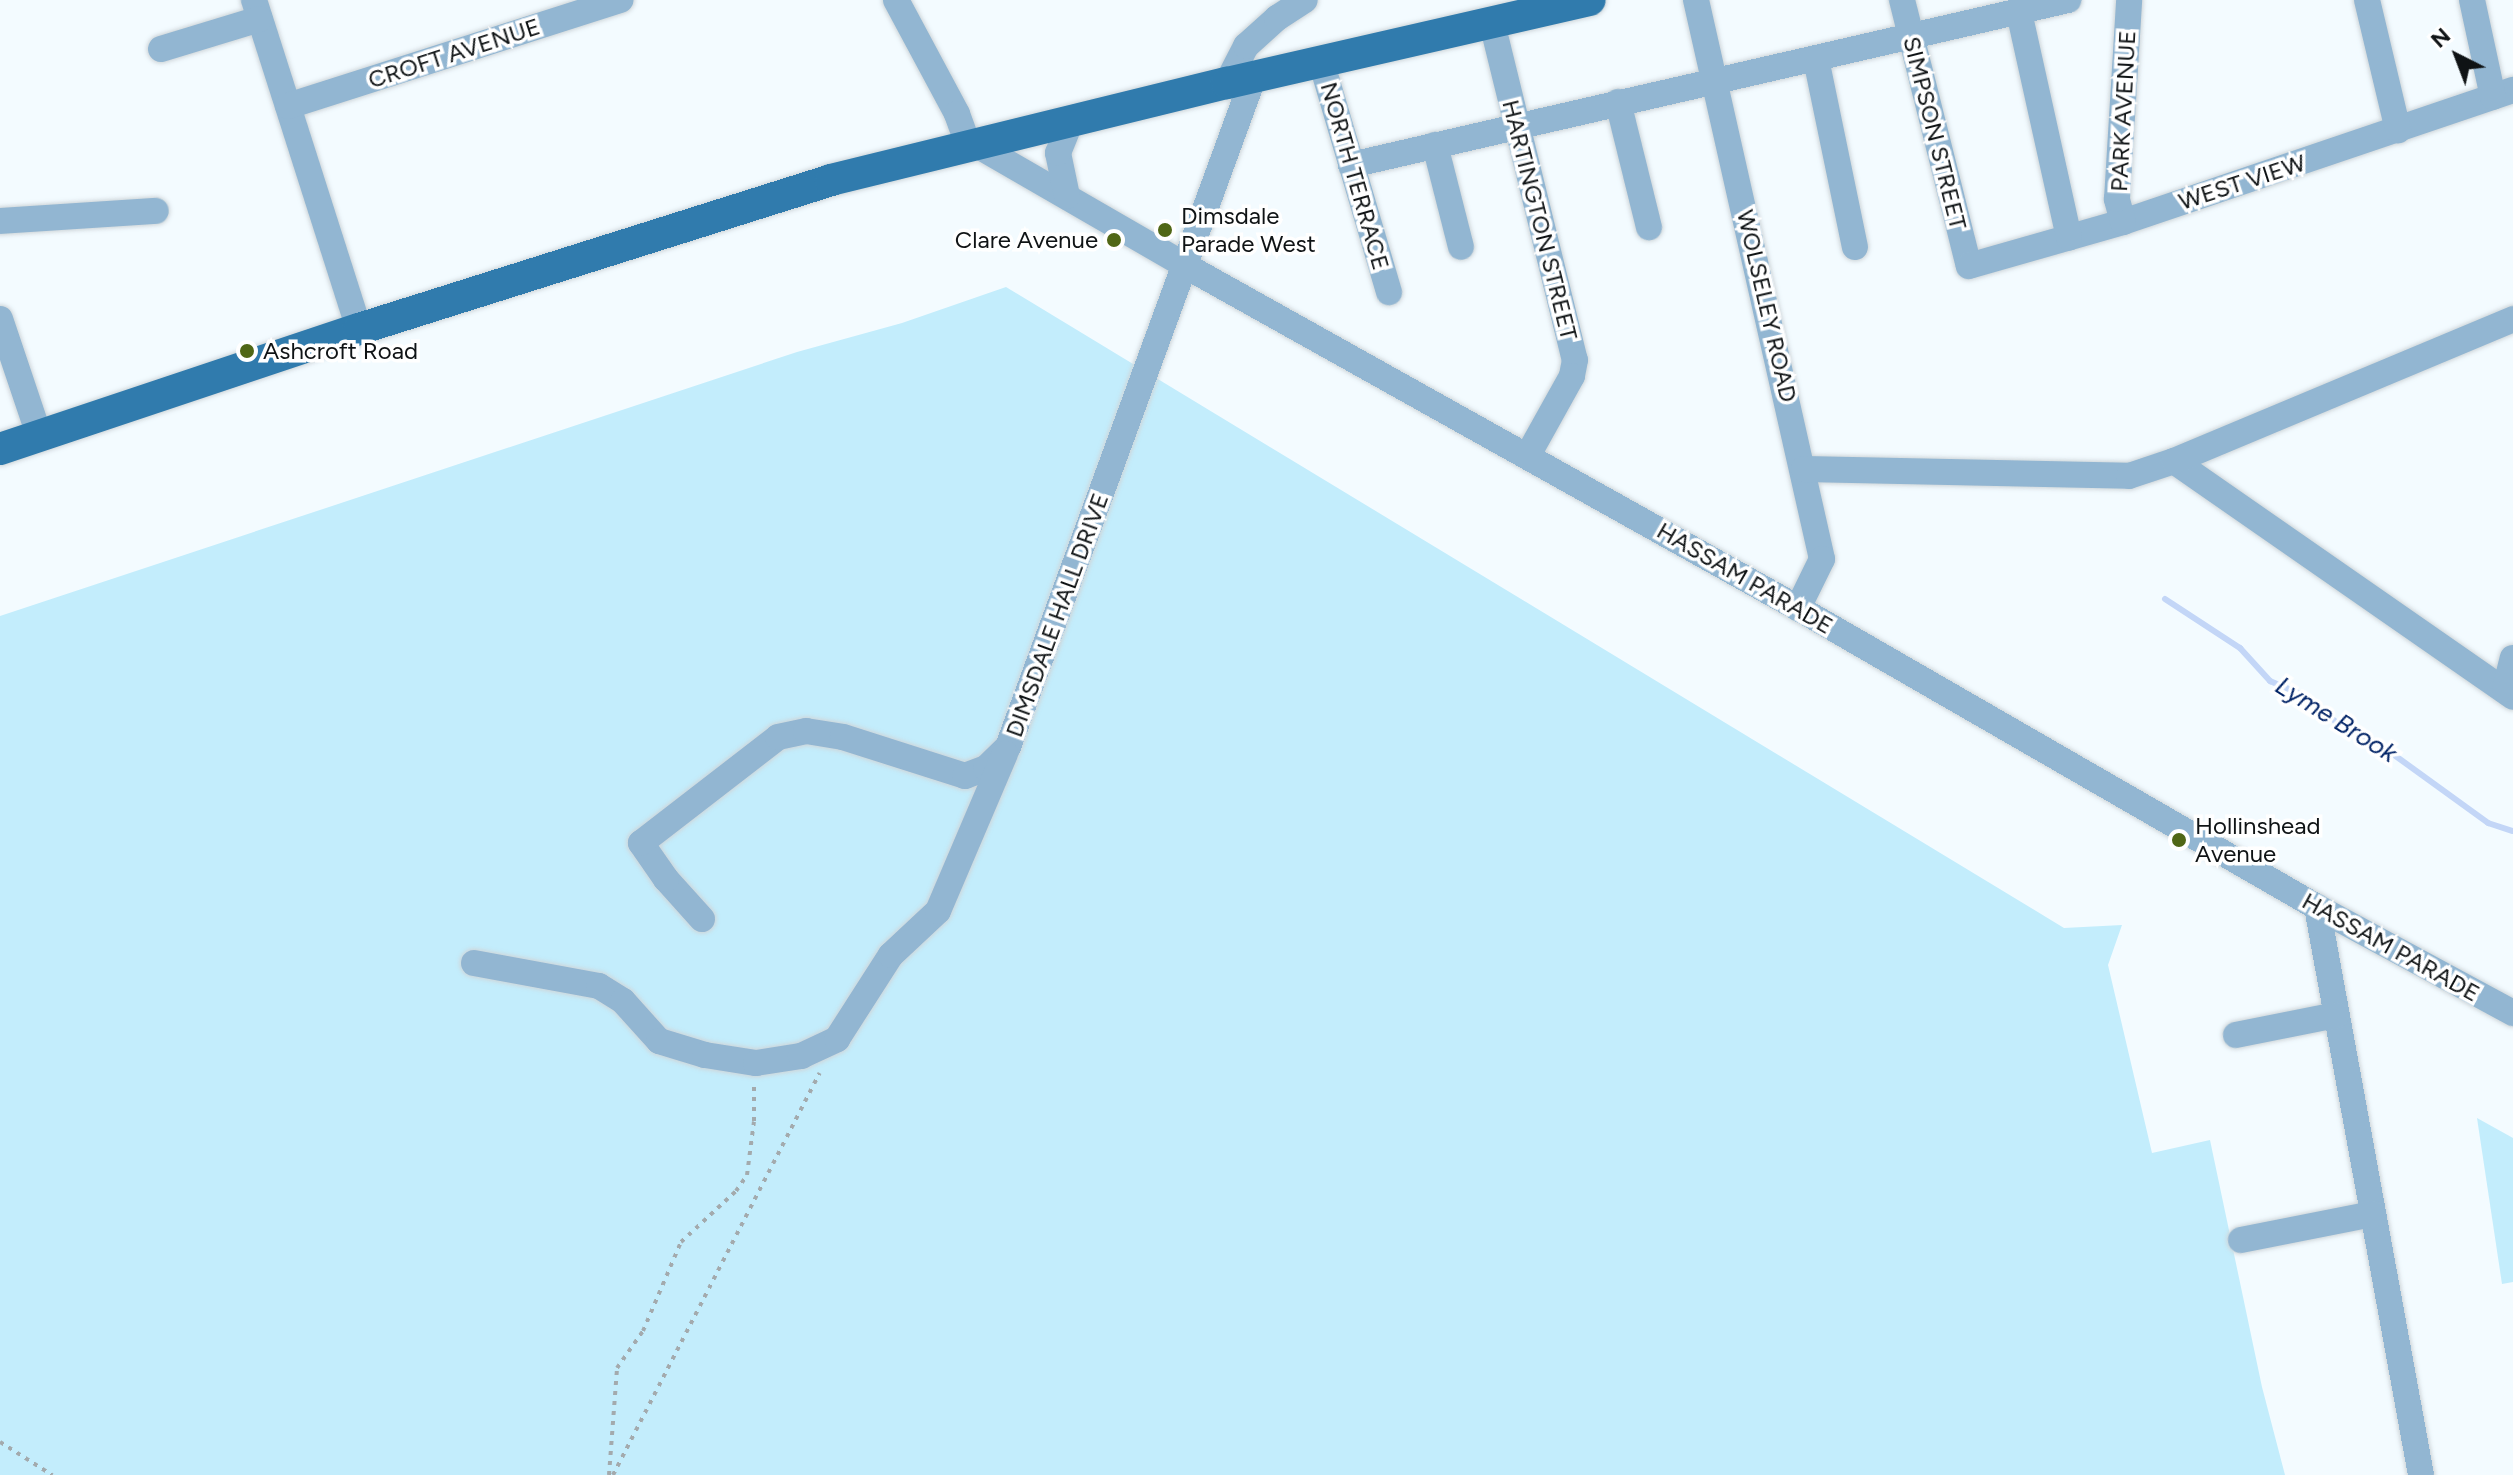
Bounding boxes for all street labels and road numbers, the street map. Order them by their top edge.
street label: CROFT AVENUE [364,12,544,94]
street label: PARK AVENUE [2104,30,2142,192]
street label: SIMPSON STREET [1897,33,1973,233]
street label: NORTH TERRACE [1314,79,1396,273]
street label: HARTINGTON STREET [1496,97,1584,343]
street label: WEST VIEW [2175,148,2309,216]
street label: WOLSELEY ROAD [1731,207,1803,405]
street label: DIMSDALE HALL DRIVE [999,489,1115,741]
street label: HASSAM PARADE [1652,516,1838,640]
street label: HASSAM PARADE [2297,886,2485,1008]

